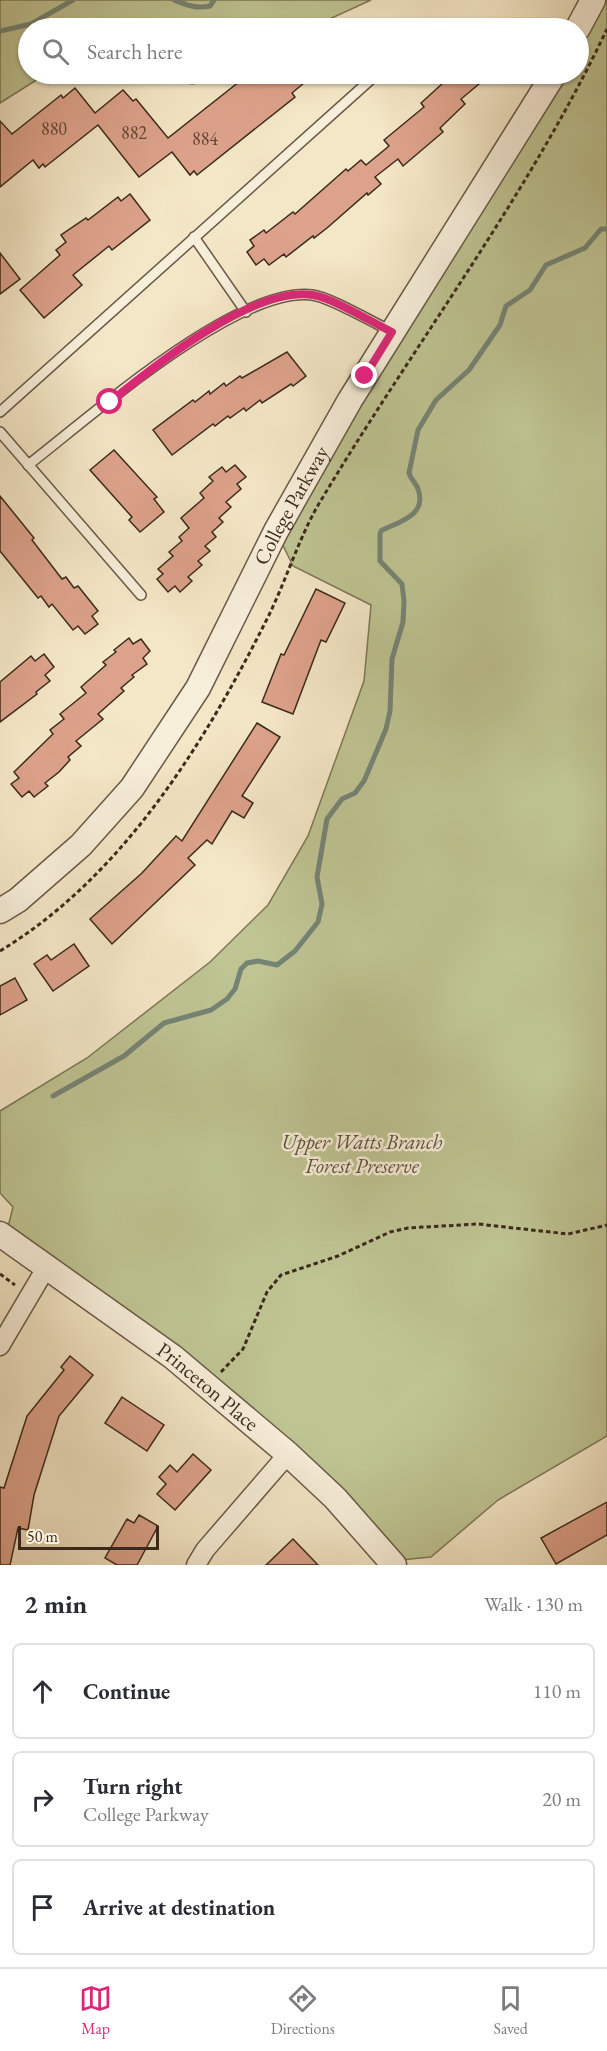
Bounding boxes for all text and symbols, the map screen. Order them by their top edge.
search box [18,18,589,84]
icon: search [39,35,72,68]
text: Search here [87,37,182,66]
house number: 880 [41,117,67,140]
house number: 882 [121,121,147,144]
house number: 884 [192,127,218,150]
route end [351,362,377,388]
route start [96,388,122,414]
street label: College Parkway [247,440,335,569]
park label: Upper Watts Branch Forest Preserve [282,1128,443,1179]
street label: Princeton Place [152,1336,265,1437]
scale bar [18,1523,159,1550]
text: 50 m [27,1526,58,1547]
text: 2 min [24,1587,87,1621]
text: Walk · 130 m [484,1591,583,1617]
icon: ahead [26,1675,59,1708]
text: Continue [83,1677,170,1706]
text: 110 m [533,1678,581,1704]
text: Turn right [83,1772,182,1801]
icon: right [26,1783,59,1816]
text: 20 m [542,1786,581,1812]
text: College Parkway [83,1801,209,1827]
icon: arrive [26,1891,59,1924]
text: Arrive at destination [83,1893,275,1922]
tab: Map [79,1982,112,2039]
tab: Directions [271,1982,335,2039]
tab: Saved [493,1982,528,2039]

